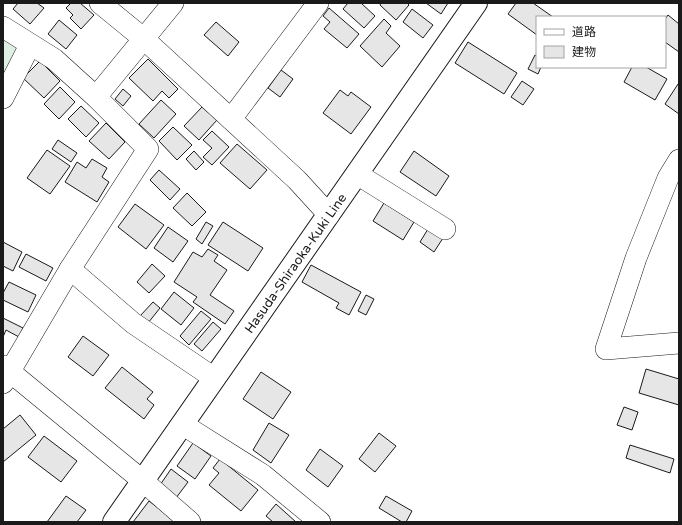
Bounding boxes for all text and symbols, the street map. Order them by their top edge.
legend [536,16,666,68]
text: 道路 [572,25,596,39]
text: 建物 [572,45,596,59]
street label: Hasuda-Shiraoka-Kuki Line [241,191,350,337]

